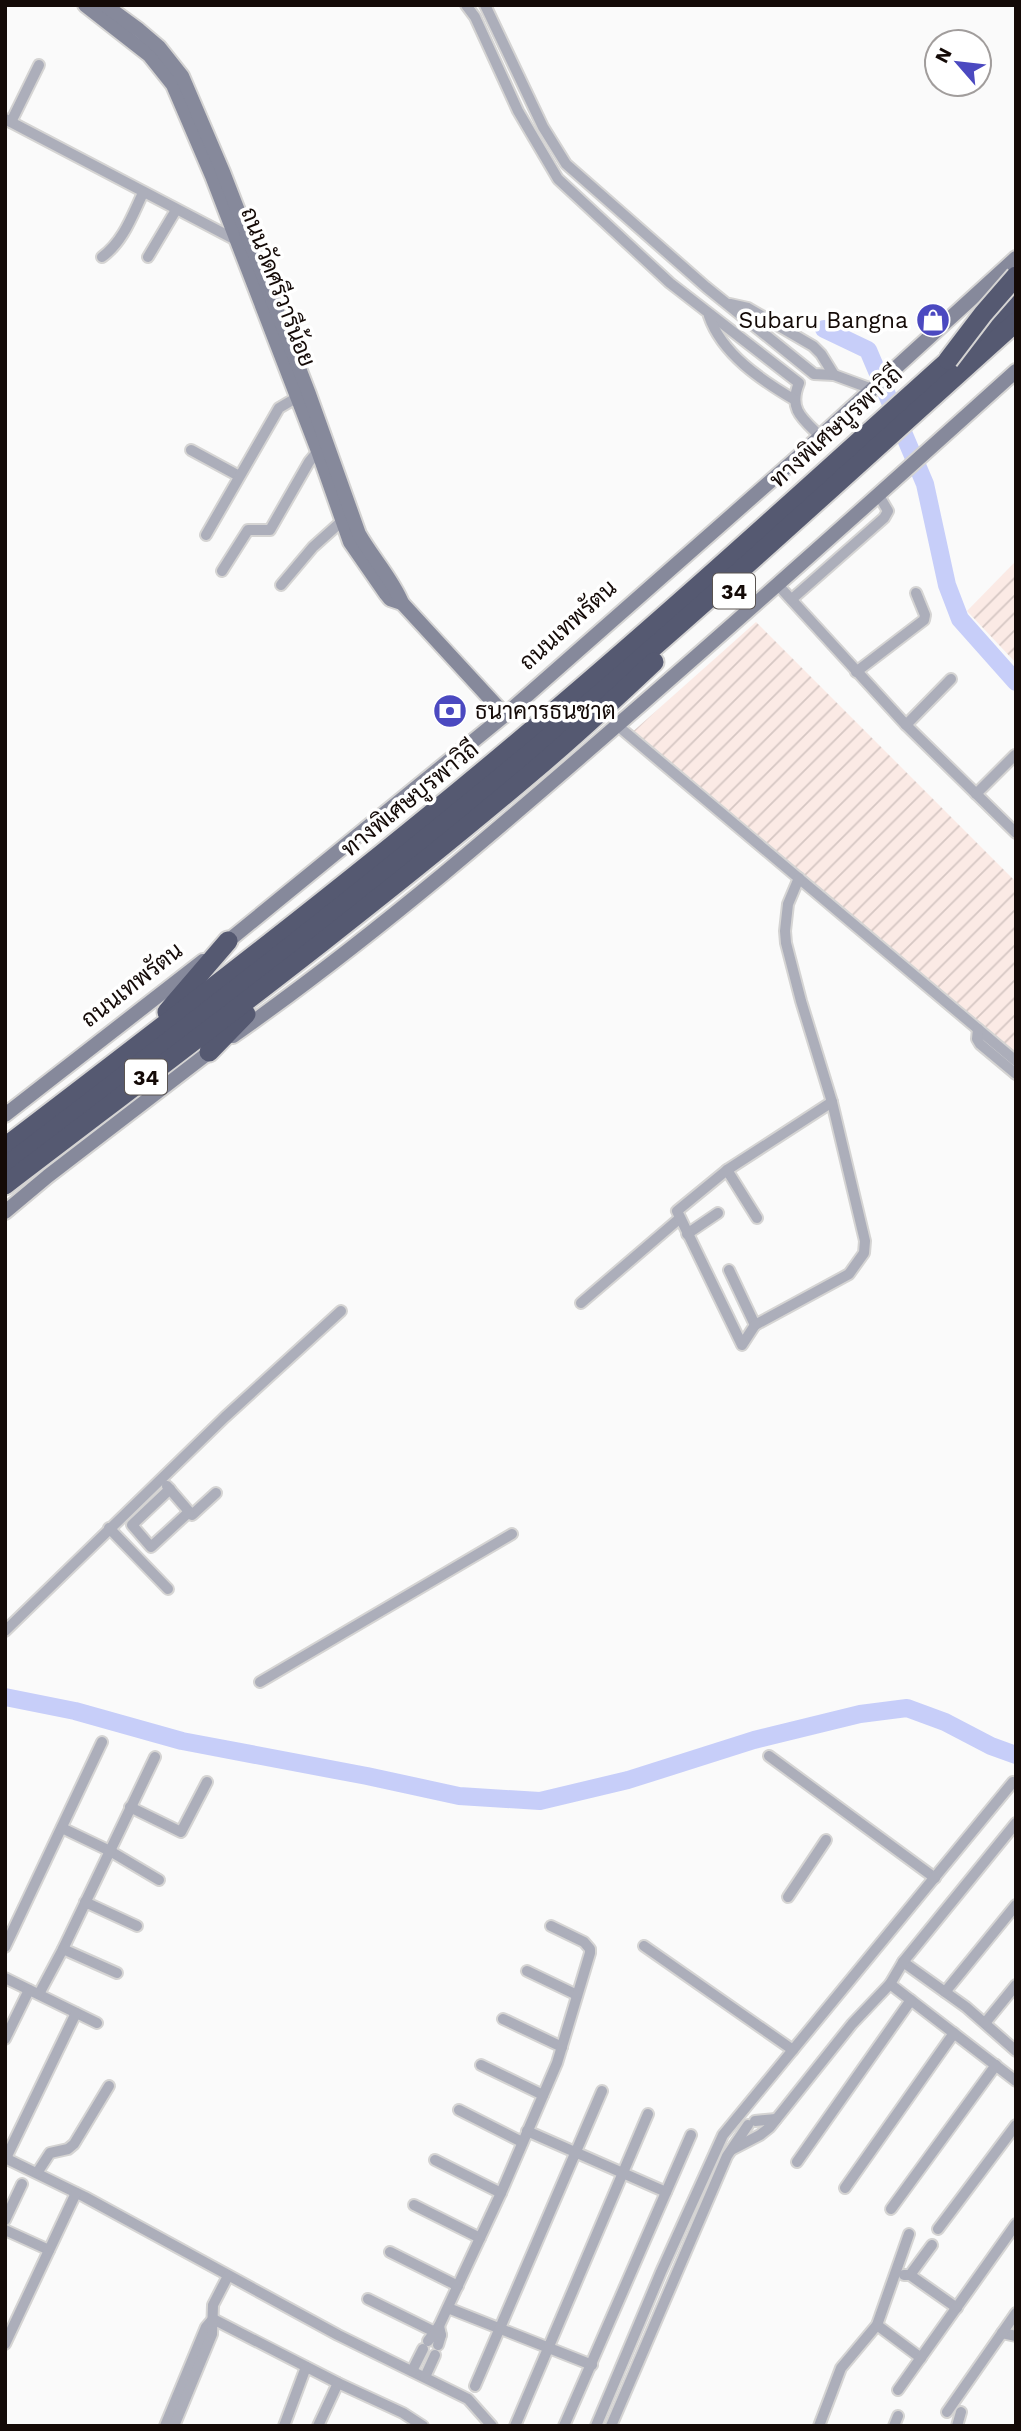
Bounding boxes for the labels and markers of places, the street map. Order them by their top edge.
shop icon: Subaru Bangna [914,301,952,339]
place label: Subaru Bangna [739,307,908,334]
bank icon: ธนาคารธนชาต [431,692,469,730]
place label: ธนาคารธนชาต [475,698,616,725]

